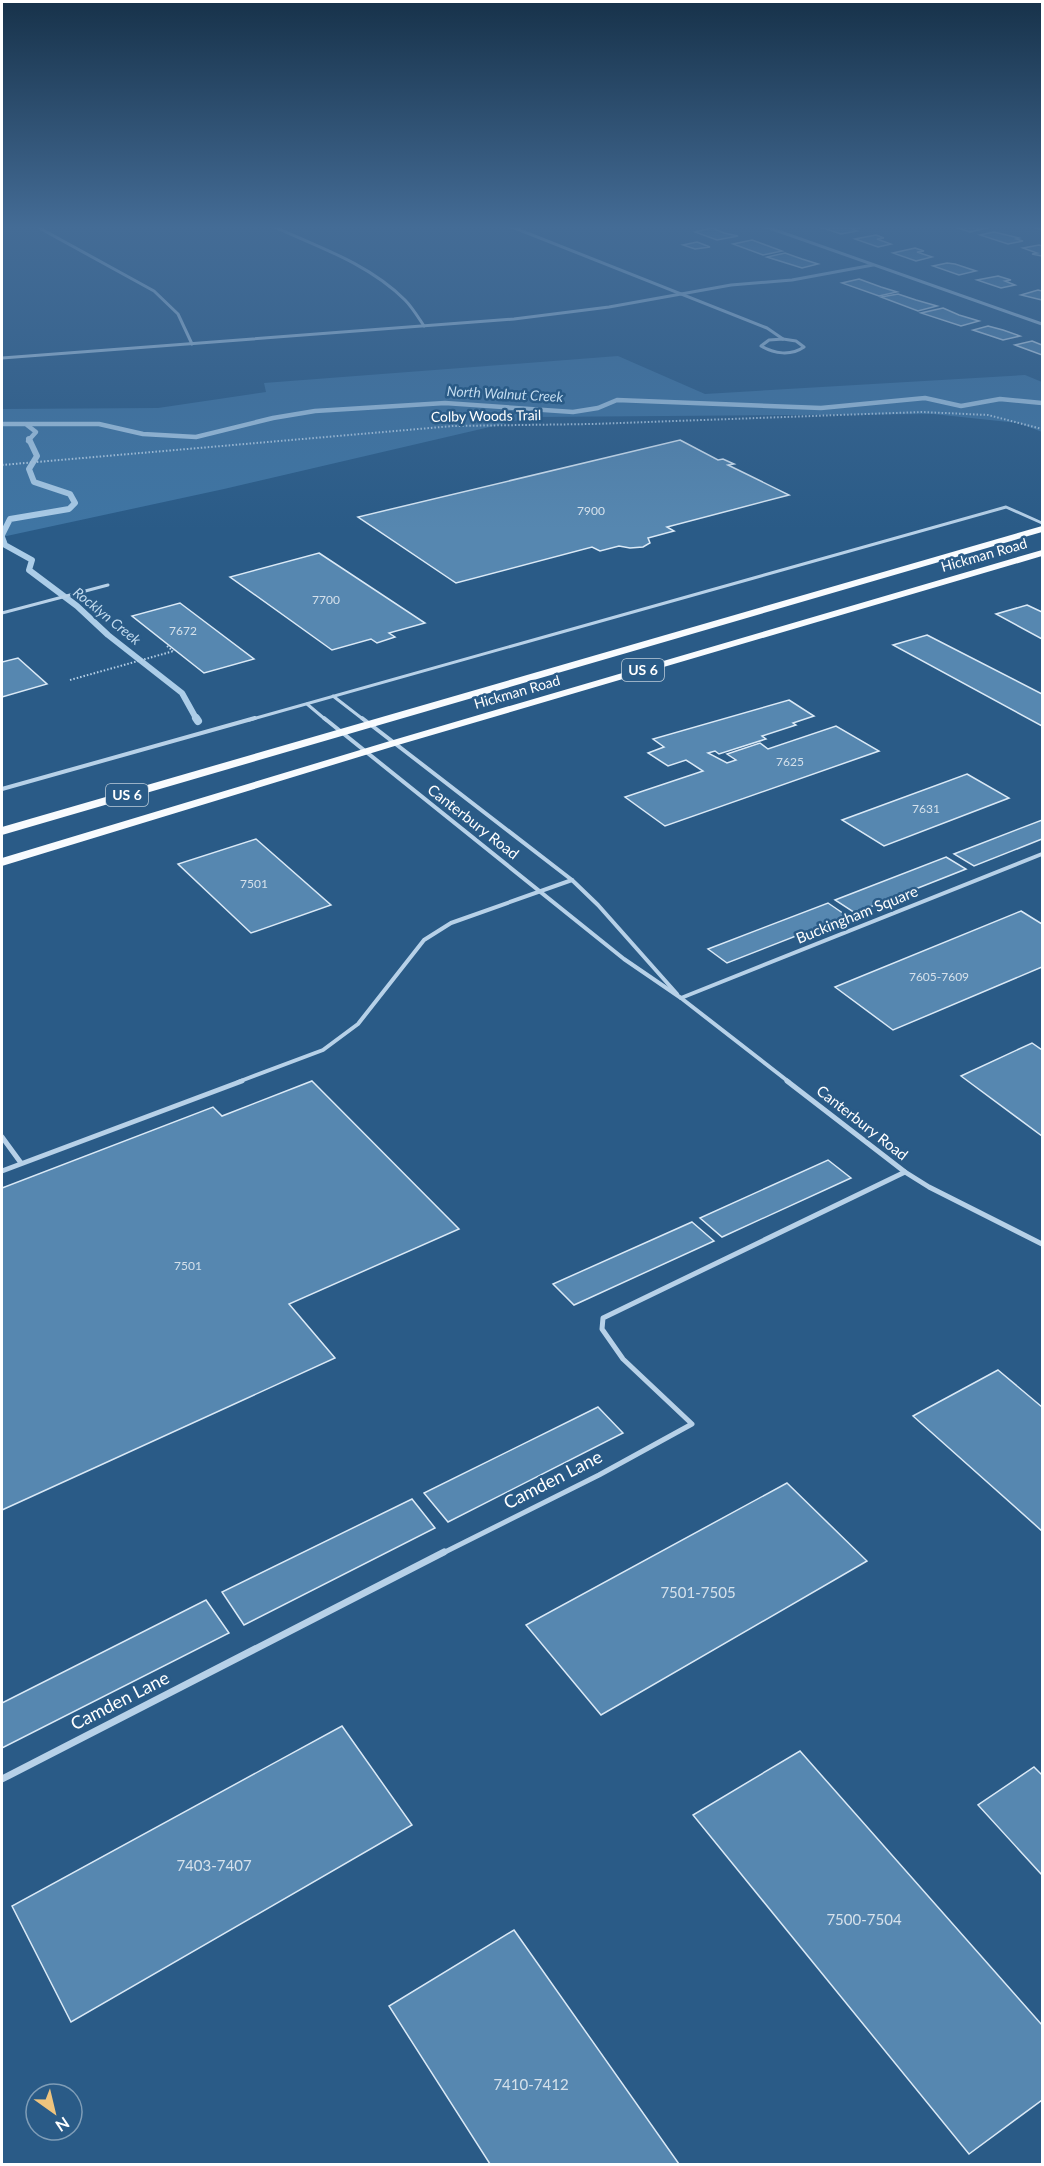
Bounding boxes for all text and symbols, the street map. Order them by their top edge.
water label: North Walnut Creek [446,382,564,405]
street label: Colby Woods Trail [431,406,541,425]
house number: 7900 [577,503,605,518]
street label: Hickman Road [939,534,1029,575]
water label: Rocklyn Creek [70,583,145,648]
house number: 7700 [312,592,340,607]
house number: 7672 [169,623,197,638]
road number: US 6 [622,659,664,681]
street label: Hickman Road [472,671,562,712]
house number: 7625 [776,754,804,769]
street label: Canterbury Road [424,780,523,863]
road number: US 6 [106,784,148,806]
house number: 7631 [912,801,940,816]
house number: 7501 [240,876,268,891]
street label: Buckingham Square [793,881,920,947]
house number: 7605-7609 [909,969,969,984]
street label: Canterbury Road [813,1081,912,1164]
house number: 7501 [174,1258,202,1273]
street label: Camden Lane [500,1445,606,1513]
house number: 7501-7505 [660,1583,736,1601]
street label: Camden Lane [67,1666,173,1734]
house number: 7403-7407 [176,1856,252,1874]
house number: 7500-7504 [826,1910,902,1928]
house number: 7410-7412 [493,2075,569,2093]
north arrow [24,2082,84,2142]
text: N [52,2114,73,2136]

